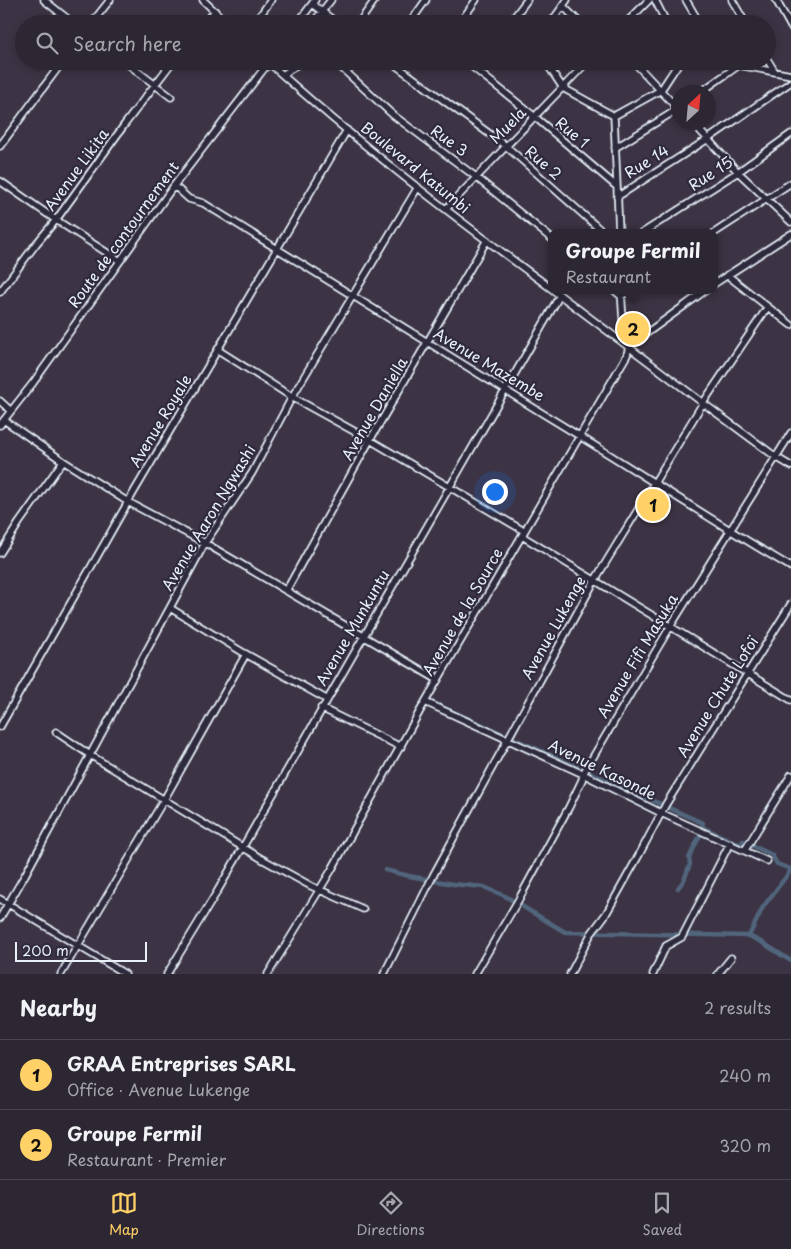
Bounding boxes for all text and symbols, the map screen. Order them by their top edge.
search box [15,15,776,70]
icon: search [33,29,61,57]
text: Search here [73,29,182,57]
north arrow [671,85,716,130]
street label: Muela [483,101,531,149]
street label: Rue 1 [551,111,595,153]
street label: Boulevard Katumbi [356,115,476,218]
street label: Rue 3 [426,118,473,161]
street label: Avenue Likita [38,123,114,215]
street label: Rue 14 [620,138,673,183]
street label: Rue 2 [521,139,567,184]
street label: Rue 15 [683,150,737,196]
street label: Route de contournement [62,156,184,312]
popup [548,229,718,294]
text: Groupe Fermil [565,236,701,264]
text: Restaurant [565,264,651,288]
pin: 2 [617,310,649,348]
street label: Avenue Mazembe [430,321,550,406]
street label: Avenue Daniella [335,352,413,464]
street label: Avenue Royale [123,369,197,471]
street label: Avenue Aaron Ngwashi [155,440,260,594]
your location [482,479,508,505]
pin: 1 [637,486,669,524]
street label: Avenue de la Source [416,543,508,680]
street label: Avenue Munkuntu [309,565,394,690]
street label: Avenue Lukenge [515,571,591,683]
street label: Avenue Fifi Masuka [590,588,683,722]
street label: Avenue Chute Lofoï [670,631,764,761]
street label: Avenue Kasonde [545,733,660,805]
scale bar [15,939,148,962]
text: 200 m [22,940,69,961]
text: Nearby [20,991,97,1023]
text: 2 results [704,995,771,1019]
text: GRAA Entreprises SARL [67,1049,296,1077]
text: 1 [32,1063,40,1087]
text: 240 m [719,1063,771,1087]
text: Office · Avenue Lukenge [67,1077,250,1101]
text: Groupe Fermil [67,1119,202,1147]
text: 2 [30,1133,42,1157]
text: 320 m [720,1133,771,1157]
text: Restaurant · Premier [67,1147,226,1171]
tab: Map [109,1189,139,1240]
tab: Directions [357,1189,425,1240]
tab: Saved [642,1189,682,1240]

